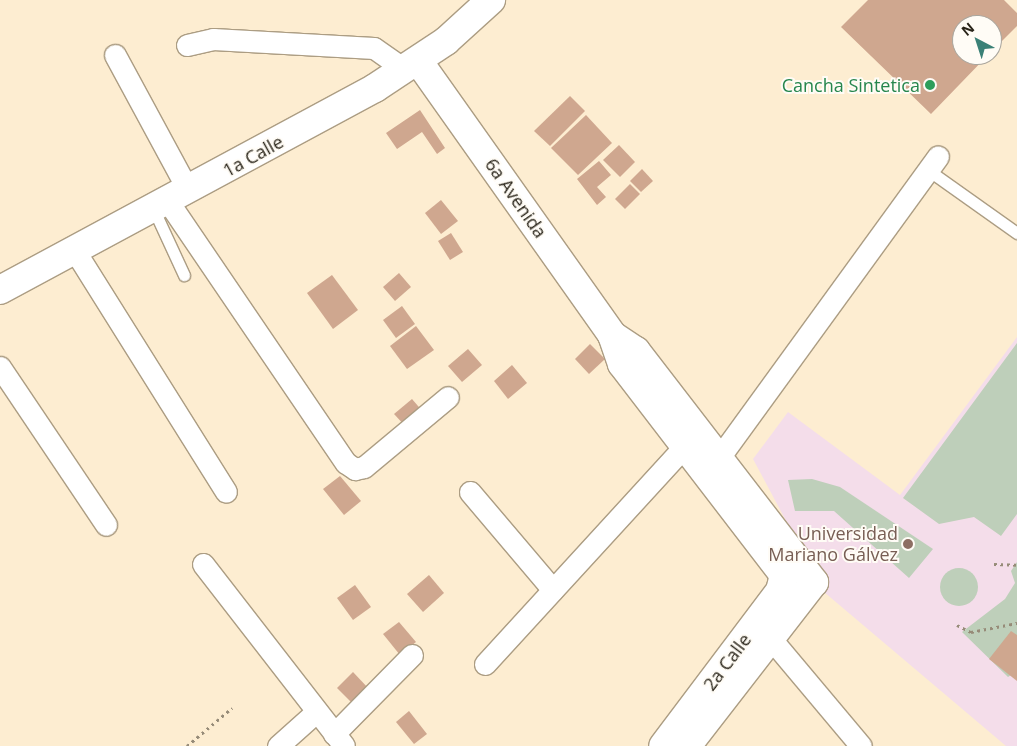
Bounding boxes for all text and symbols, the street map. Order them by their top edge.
north arrow [952,15,1002,65]
text: N [957,18,978,40]
place label: Cancha Sintetica [782,74,920,96]
marker: Cancha Sintetica [924,79,936,91]
street label: 1a Calle [219,131,287,181]
street label: 6a Avenida [481,154,551,242]
place label: Universidad Mariano Gálvez [768,523,898,566]
marker: Universidad Mariano Gálvez [902,538,914,550]
street label: 2a Calle [699,629,755,695]

